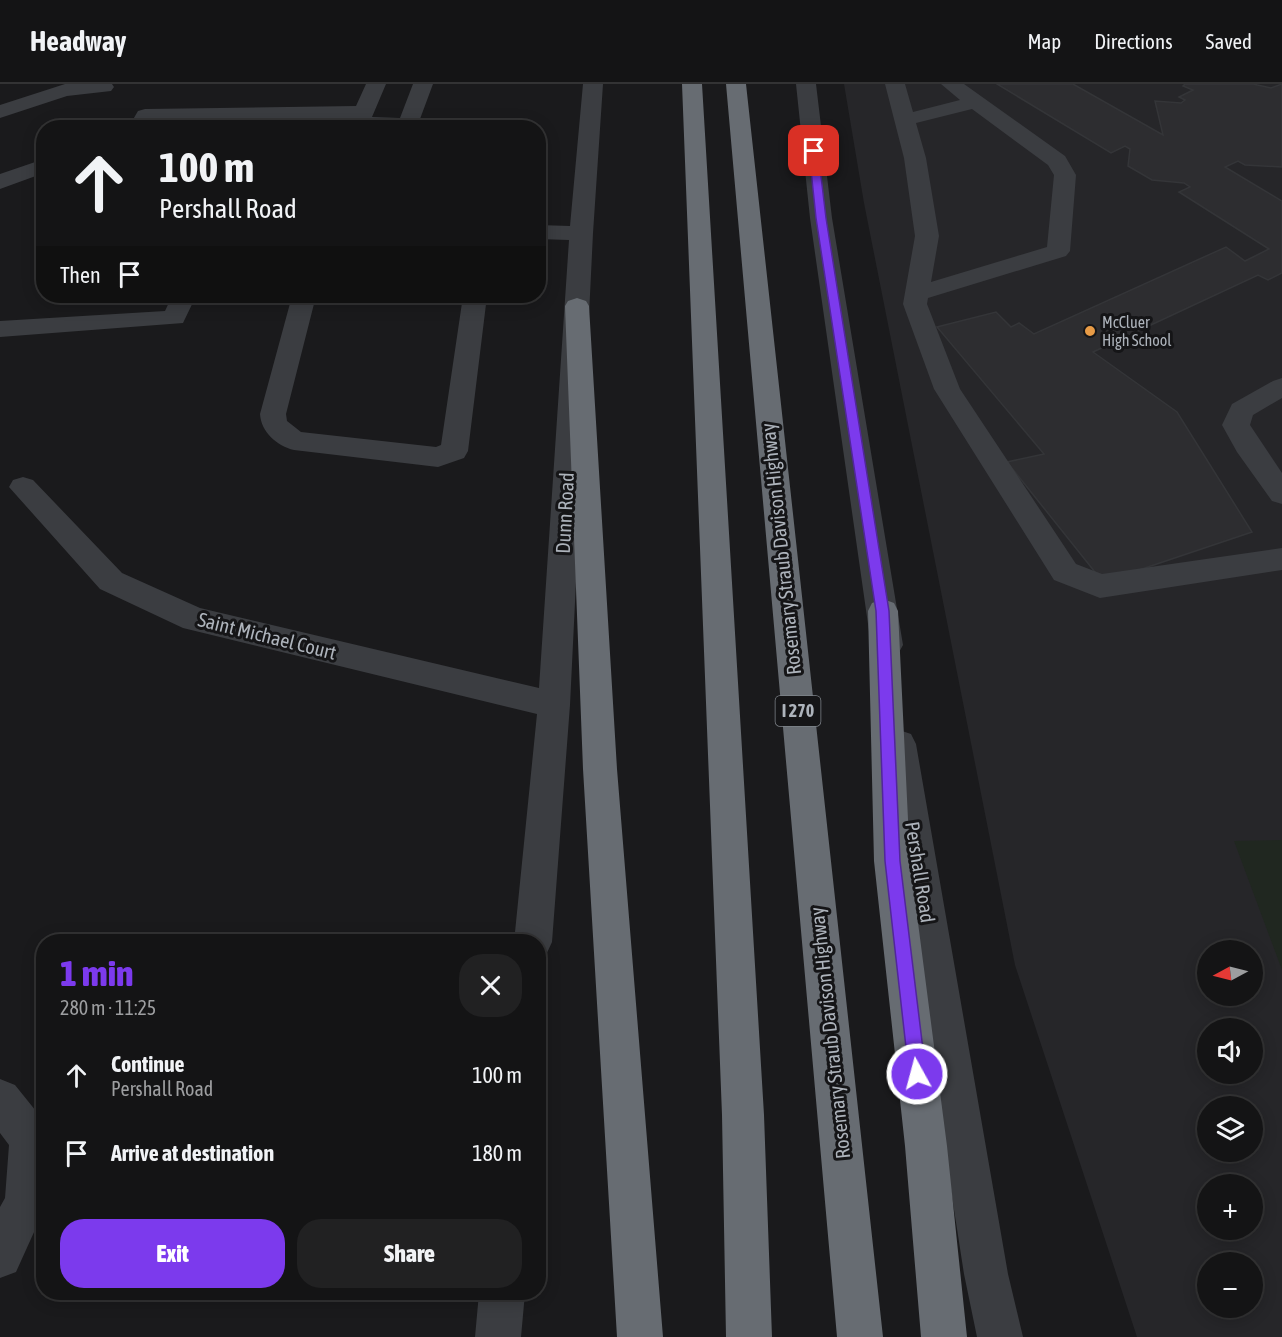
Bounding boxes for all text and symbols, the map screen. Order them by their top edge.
text: Headway [30,25,126,57]
text: Map [1027,29,1061,53]
text: Directions [1094,29,1173,53]
text: Saved [1206,29,1252,53]
pin [788,125,839,176]
icon: arrive [797,134,830,167]
text: 100 m [159,143,254,191]
icon: ahead [60,144,138,222]
text: Pershall Road [159,193,297,224]
icon: arrive [113,258,146,291]
text: Then [60,262,101,288]
place label: McCluer High School [1102,313,1172,350]
marker: McCluer High School [1083,324,1097,338]
street label: Rosemary Straub Davison Highway [756,422,805,676]
street label: Dunn Road [551,472,578,554]
street label: Saint Michael Court [196,607,339,664]
road number: I 270 [776,696,820,726]
street label: Pershall Road [901,820,940,924]
street label: Rosemary Straub Davison Highway [805,906,854,1160]
north arrow [1197,940,1263,1006]
map controls [1197,940,1263,1318]
text: 1 min [60,952,134,994]
button: close [459,954,522,1017]
text: 280 m · 11:25 [60,996,156,1019]
button: sound [1197,1018,1263,1084]
position arrow [885,1042,949,1106]
text: Continue [111,1051,185,1077]
icon: ahead [60,1059,93,1092]
text: 100 m [472,1062,522,1088]
text: Pershall Road [111,1077,213,1100]
button: layers [1197,1096,1263,1162]
icon: arrive [60,1137,93,1170]
text: Arrive at destination [111,1140,274,1166]
text: 180 m [472,1140,522,1166]
button: + [1197,1174,1263,1240]
button: Exit [60,1219,285,1288]
button: Share [297,1219,522,1288]
button: − [1197,1252,1263,1318]

